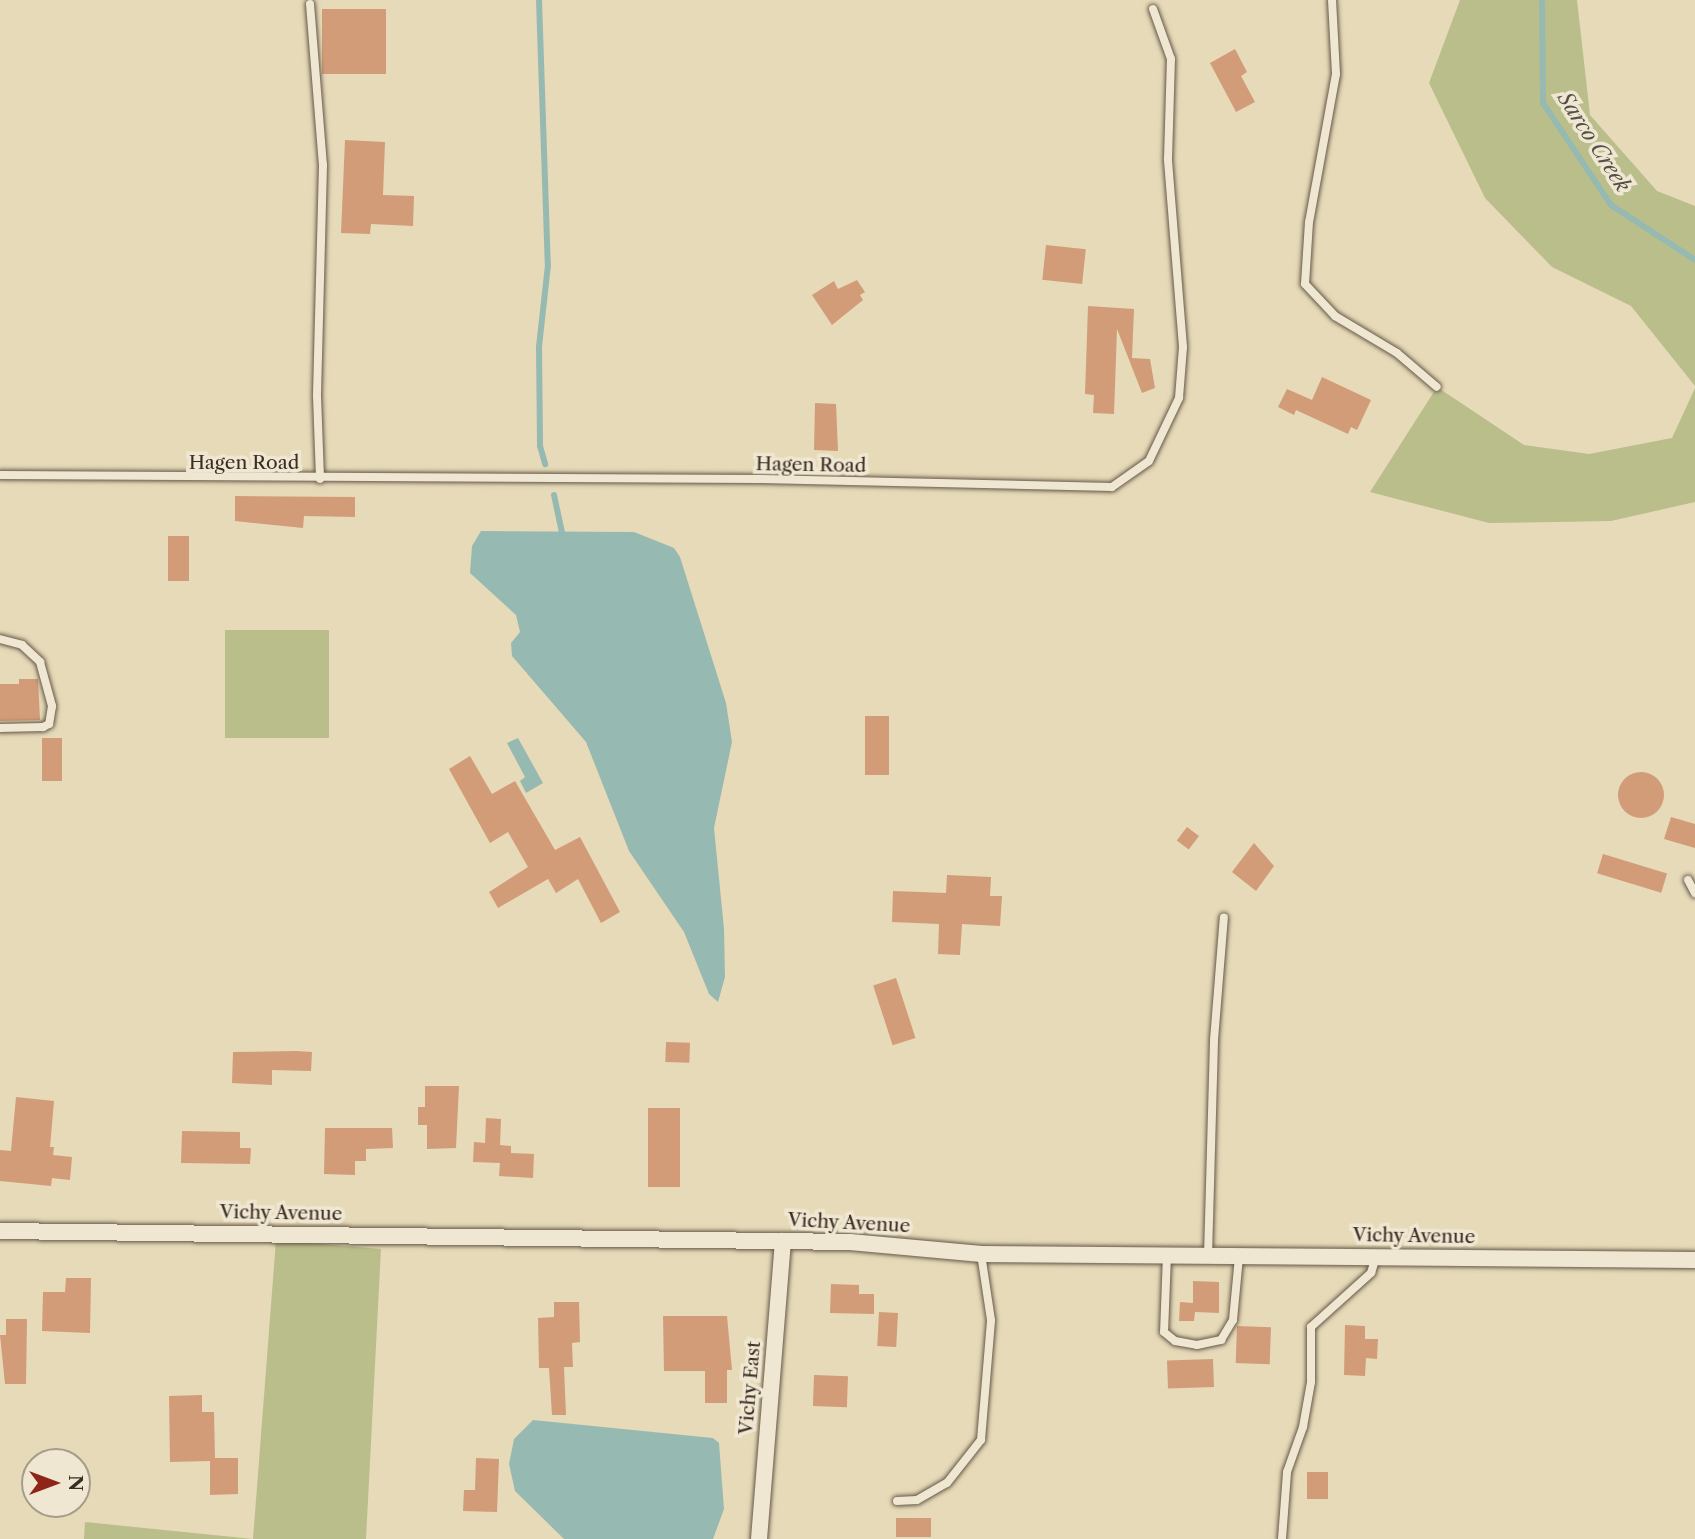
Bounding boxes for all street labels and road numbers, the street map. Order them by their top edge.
street label: Hagen Road [189,452,299,474]
street label: Hagen Road [755,453,867,477]
street label: Vichy Avenue [219,1201,343,1225]
street label: Vichy Avenue [786,1208,912,1238]
street label: Vichy Avenue [1352,1224,1476,1248]
street label: Vichy East [735,1340,765,1436]

